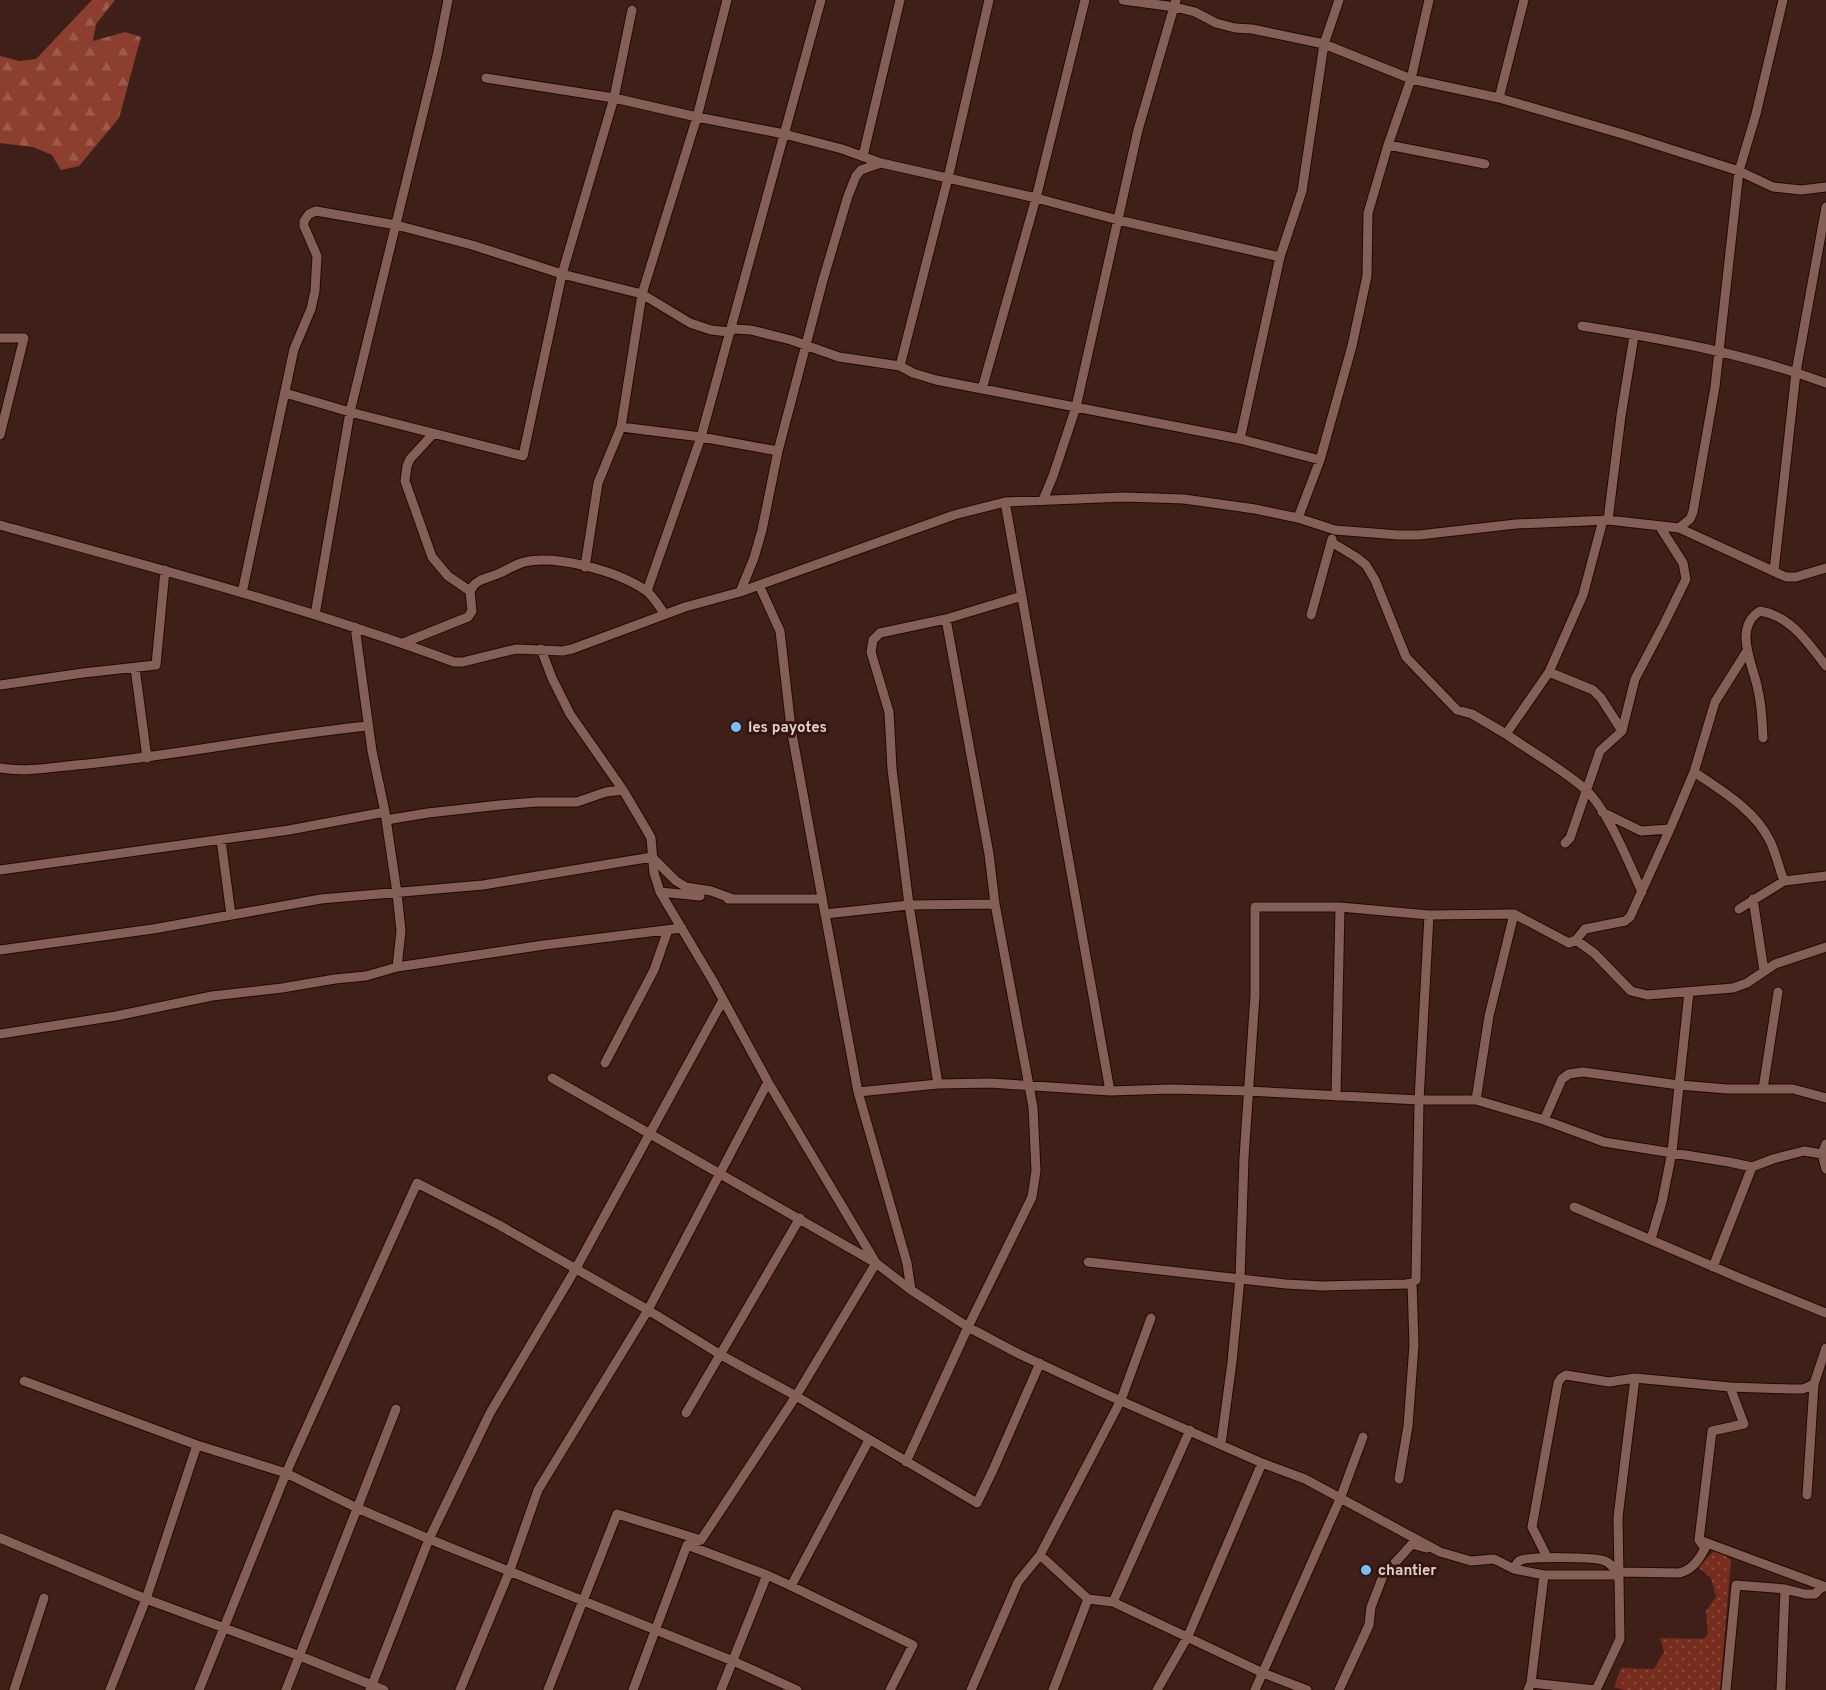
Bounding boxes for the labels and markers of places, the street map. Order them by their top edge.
place label: les payotes [748,719,827,738]
marker: les payotes [729,720,743,734]
place label: chantier [1378,1562,1437,1581]
marker: chantier [1359,1563,1373,1577]

